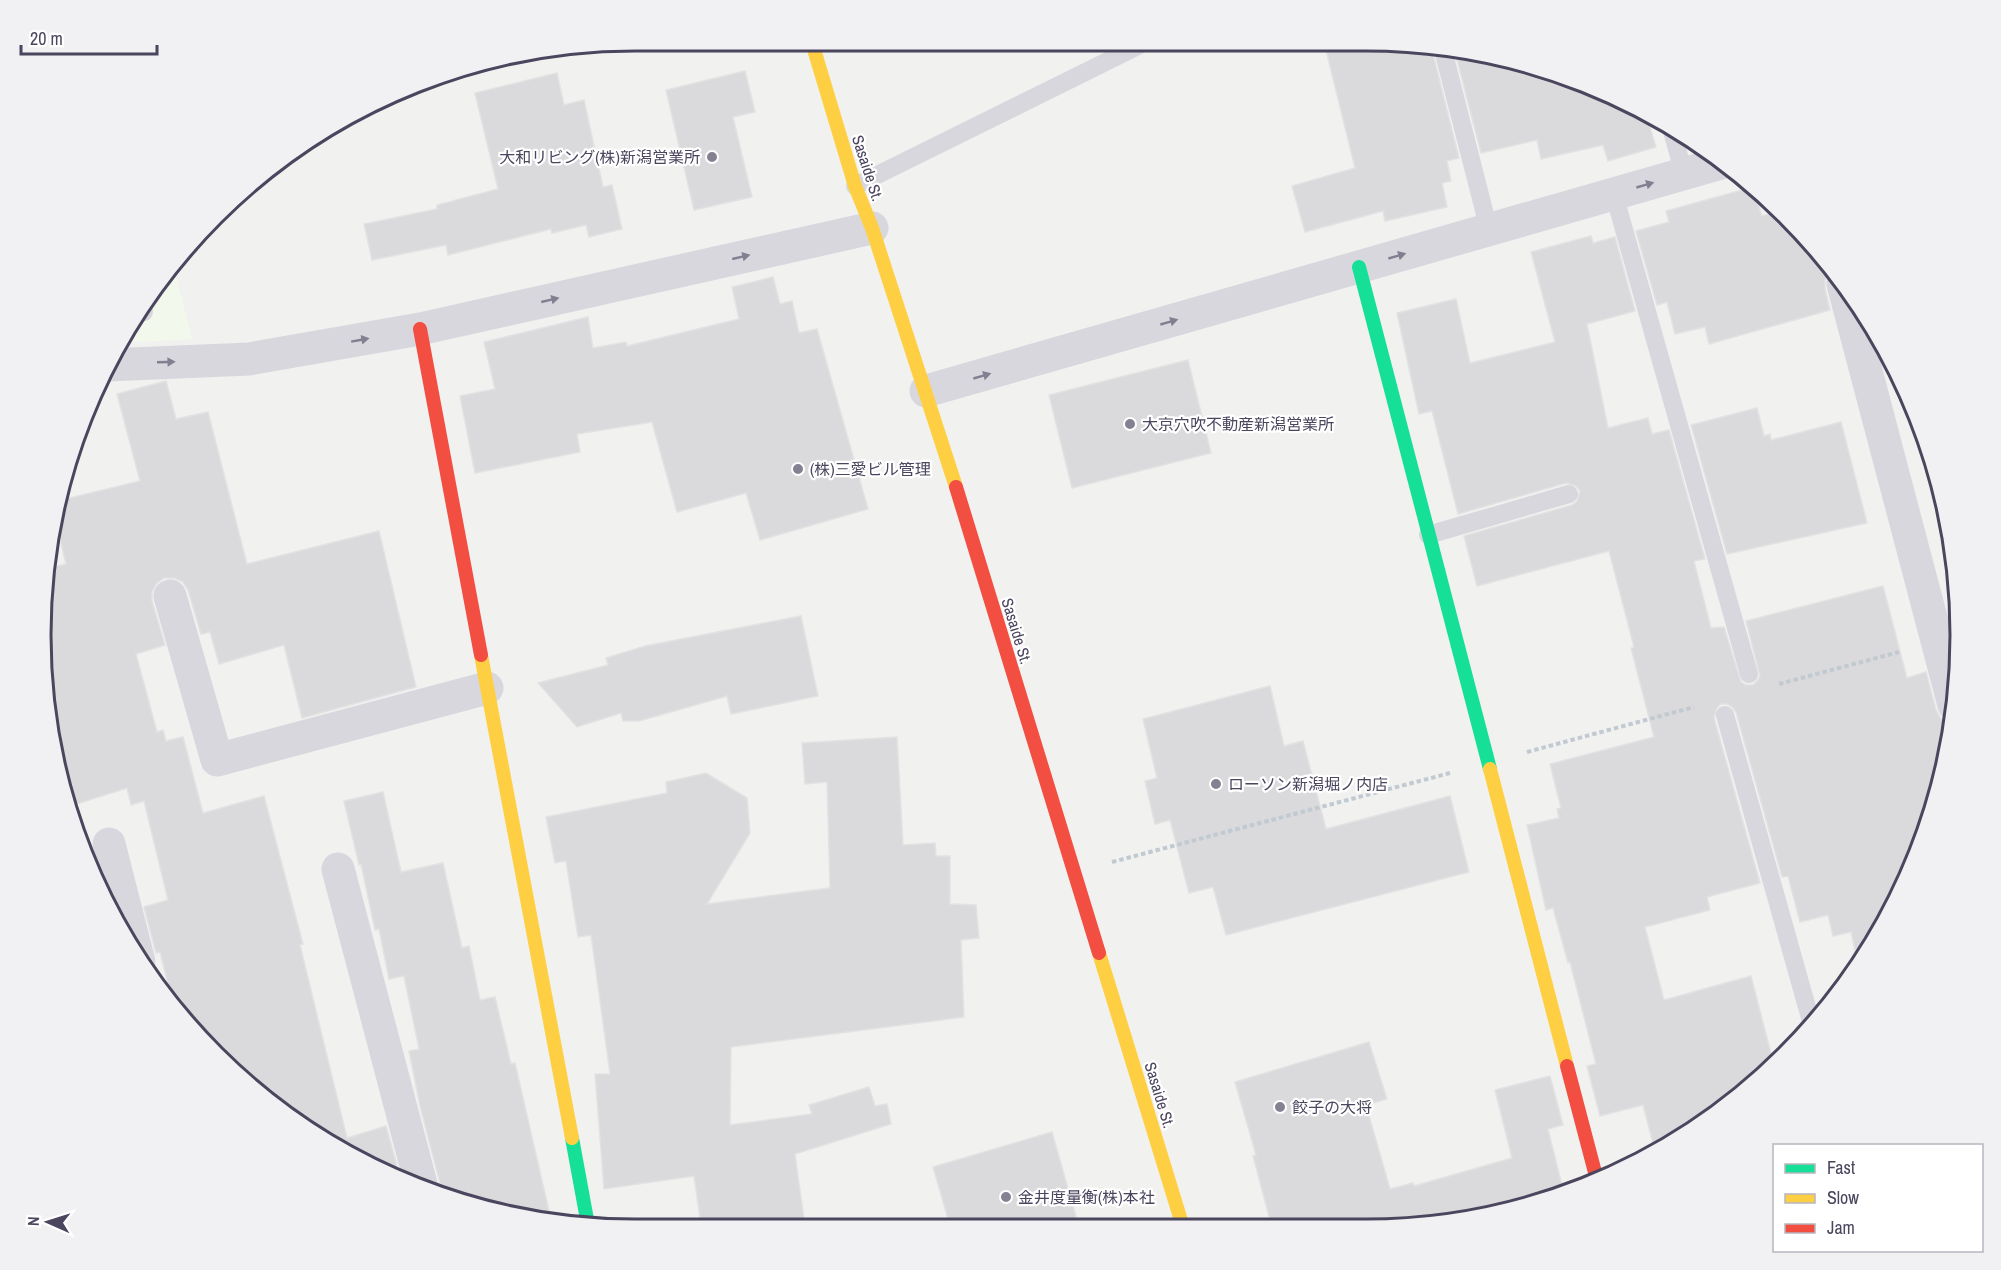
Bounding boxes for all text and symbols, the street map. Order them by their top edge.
scale bar [21,18,158,56]
text: 20 m [30,26,63,51]
street label: Sasaide St. [847,132,889,204]
place label: 大和リビング(株)新潟営業所 [499,146,700,168]
marker: 大和リビング(株)新潟営業所 [705,150,719,164]
one-way arrow [1636,180,1654,189]
one-way arrow [1388,251,1406,260]
one-way arrow [731,252,750,261]
one-way arrow [541,295,560,304]
one-way arrow [1160,317,1178,326]
one-way arrow [350,335,369,344]
one-way arrow [157,358,176,367]
one-way arrow [973,371,991,380]
place label: 大京穴吹不動産新潟営業所 [1142,413,1334,435]
marker: 大京穴吹不動産新潟営業所 [1123,417,1137,431]
place label: (株)三愛ビル管理 [810,458,931,480]
marker: (株)三愛ビル管理 [791,462,805,476]
street label: Sasaide St. [997,595,1037,667]
place label: ローソン新潟堀ノ内店 [1228,773,1388,795]
marker: ローソン新潟堀ノ内店 [1209,777,1223,791]
street label: Sasaide St. [1140,1059,1180,1131]
place label: 餃子の大将 [1292,1096,1372,1118]
marker: 餃子の大将 [1273,1100,1287,1114]
legend [1773,1144,1983,1252]
text: Fast [1827,1155,1855,1180]
text: Slow [1827,1185,1859,1210]
place label: 金井度量衡(株)本社 [1018,1186,1155,1208]
marker: 金井度量衡(株)本社 [999,1190,1013,1204]
north arrow [18,1192,78,1252]
text: Jam [1827,1215,1855,1240]
text: N [22,1216,44,1227]

